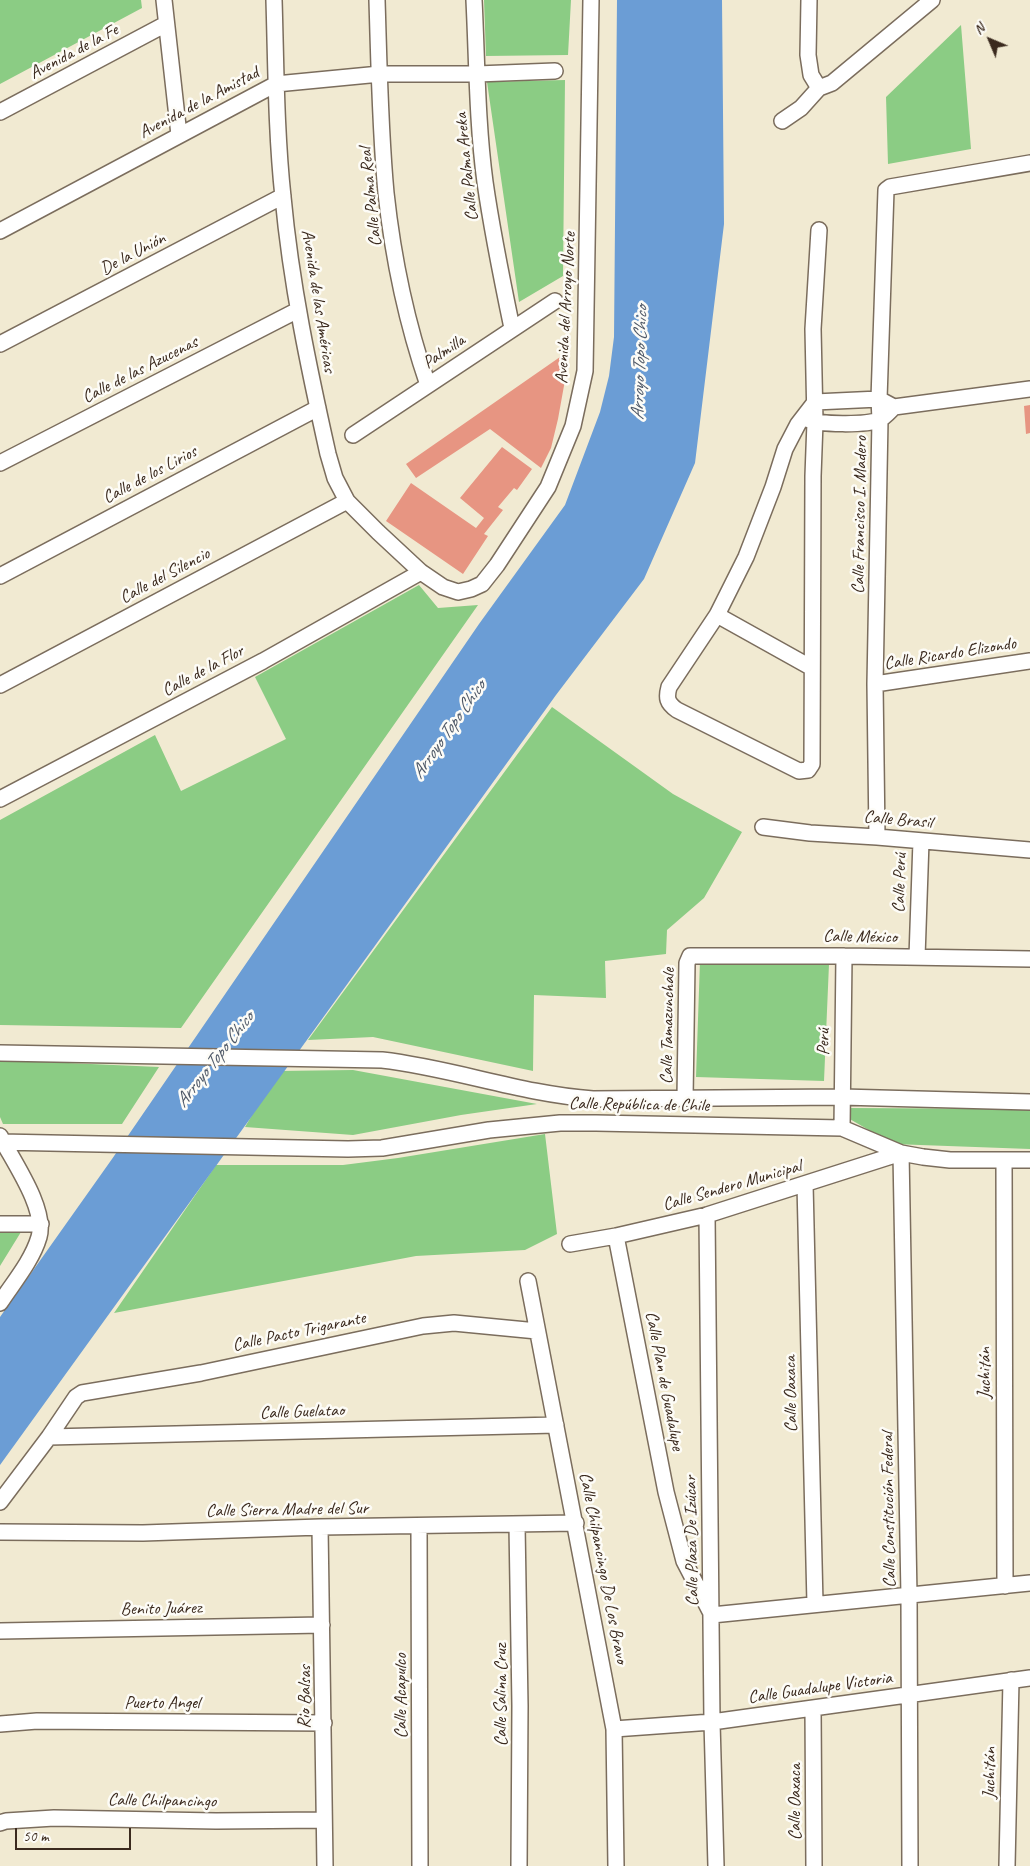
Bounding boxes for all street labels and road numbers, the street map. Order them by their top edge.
street label: Avenida de la Fe [26,20,122,84]
street label: Avenida de la Amistad [135,62,263,144]
street label: Calle Palma Areka [451,112,483,222]
street label: Calle Palma Real [355,146,387,248]
street label: De la Unión [97,228,169,280]
street label: Avenida de las Américas [296,228,340,374]
street label: Avenida del Arroyo Norte [551,232,581,384]
street label: Palmilla [419,330,469,374]
street label: Calle de las Azucenas [79,332,201,408]
street label: Calle Francisco I. Madero [848,436,872,594]
street label: Calle de los Lirios [99,441,201,509]
street label: Calle del Silencio [116,543,214,609]
street label: Calle Ricardo Elizondo [883,633,1017,675]
street label: Calle de la Flor [158,640,248,702]
street label: Calle Brasil [863,806,933,834]
street label: Calle Perú [888,853,912,913]
street label: Calle México [823,926,897,948]
street label: Calle Tamazunchale [656,968,680,1084]
street label: Perú [813,1028,835,1056]
street label: Calle República de Chile [569,1093,709,1117]
street label: Calle Sendero Municipal [660,1156,804,1216]
street label: Calle Pacto Trigarante [231,1307,367,1357]
street label: Calle Plan de Guadalupe [640,1310,688,1452]
street label: Juchitán [974,1347,996,1399]
street label: Calle Oaxaca [780,1356,802,1432]
street label: Calle Guelatao [259,1400,345,1424]
street label: Calle Constitución Federal [877,1432,901,1588]
street label: Calle Chilpancingo De Los Bravo [574,1471,632,1665]
street label: Calle Plaza De Izúcar [680,1475,704,1607]
street label: Calle Sierra Madre del Sur [206,1498,368,1522]
street label: Benito Juárez [120,1597,202,1621]
street label: Calle Salina Cruz [490,1644,512,1746]
street label: Calle Acapulco [390,1653,412,1739]
street label: Rio Balsas [294,1665,316,1729]
street label: Calle Guadalupe Victoria [747,1667,893,1709]
street label: Puerto Angel [124,1692,200,1714]
street label: Juchitán [979,1747,1001,1799]
street label: Calle Oaxaca [784,1764,806,1840]
street label: Calle Chilpancingo [108,1789,216,1813]

